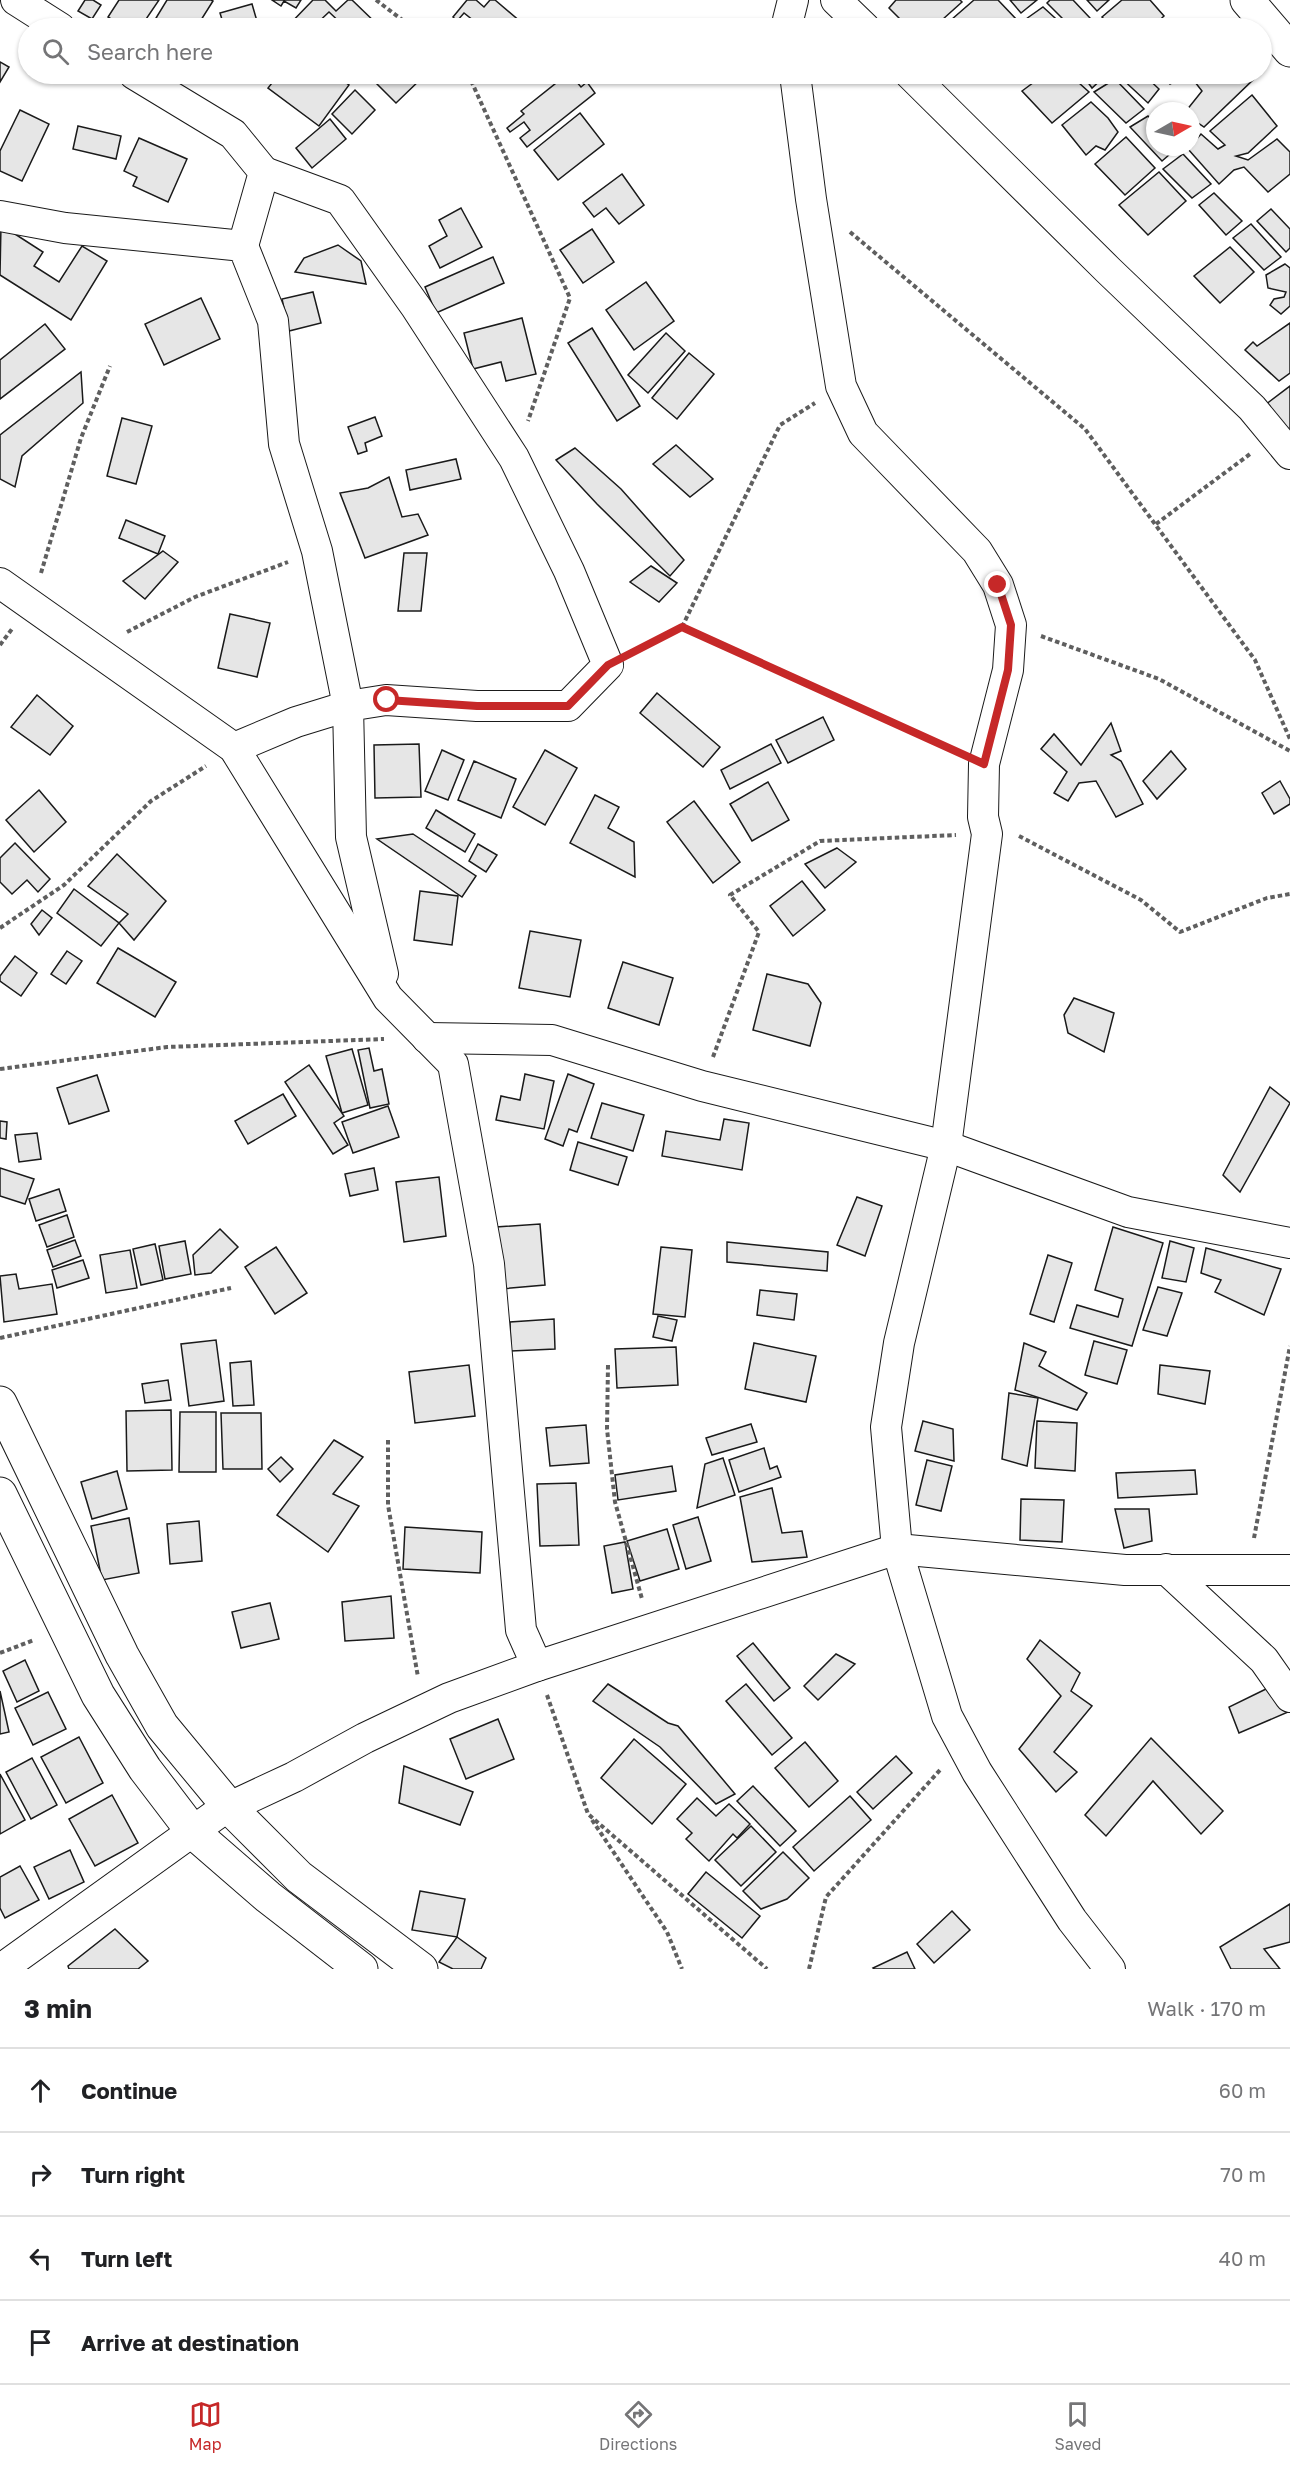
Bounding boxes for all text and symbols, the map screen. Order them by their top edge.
search box [18,18,1272,84]
icon: search [39,35,72,68]
text: Search here [87,38,213,65]
north arrow [1146,102,1200,156]
route end [984,571,1010,597]
route start [373,686,399,712]
text: 3 min [24,1993,92,2024]
text: Walk · 170 m [1147,1996,1266,2020]
icon: ahead [24,2074,57,2107]
text: Continue [81,2077,177,2104]
text: 60 m [1219,2078,1266,2102]
icon: right [24,2158,57,2191]
text: Turn right [81,2161,185,2188]
text: 70 m [1220,2162,1266,2186]
icon: left [24,2242,57,2275]
text: Turn left [81,2245,172,2272]
text: 40 m [1219,2246,1266,2270]
icon: arrive [24,2326,57,2359]
text: Arrive at destination [81,2329,299,2356]
tab: Map [189,2398,222,2454]
tab: Directions [599,2398,677,2454]
tab: Saved [1055,2398,1101,2454]

